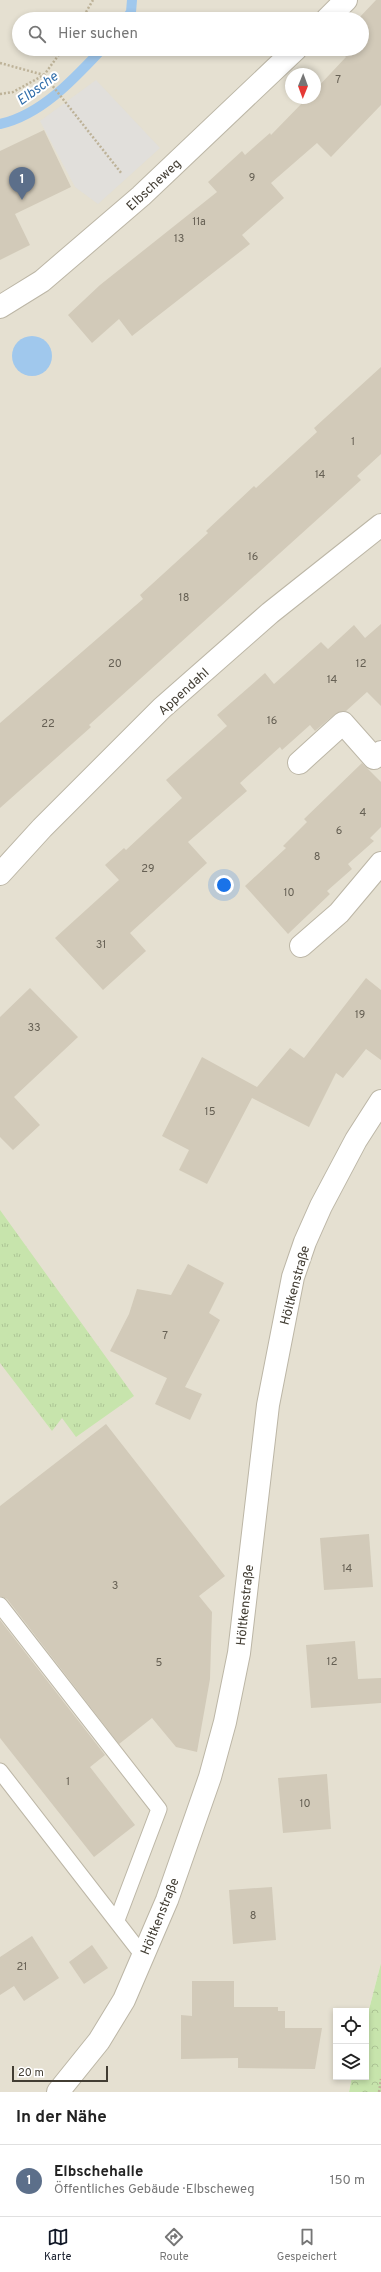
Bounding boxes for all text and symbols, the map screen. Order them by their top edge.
search box [12,12,369,56]
icon: search [26,23,48,45]
text: Hier suchen [58,25,138,44]
water label: Elbsche [14,68,62,110]
north arrow [285,68,321,104]
house number: 7 [335,73,341,87]
street label: Elbscheweg [124,156,185,215]
pin: 1 [9,167,35,200]
house number: 9 [249,171,255,185]
house number: 11a [192,215,206,229]
house number: 13 [174,232,184,246]
house number: 1 [351,435,355,449]
house number: 14 [315,468,326,482]
house number: 16 [248,550,258,564]
house number: 18 [179,591,189,605]
house number: 20 [108,657,122,671]
house number: 12 [356,657,366,671]
street label: Appendahl [156,665,213,720]
house number: 14 [327,673,338,687]
house number: 16 [267,714,277,728]
house number: 22 [41,717,55,731]
house number: 4 [360,806,367,820]
house number: 6 [336,824,342,838]
house number: 8 [314,850,320,864]
house number: 29 [141,862,155,876]
your location [214,875,234,895]
house number: 10 [283,886,295,900]
house number: 31 [96,938,106,952]
house number: 19 [355,1008,365,1022]
house number: 33 [27,1021,41,1035]
house number: 15 [205,1105,216,1119]
street label: Höltkenstraße [278,1244,314,1327]
house number: 7 [162,1329,168,1343]
house number: 14 [342,1562,353,1576]
street label: Höltkenstraße [234,1564,258,1647]
house number: 3 [112,1579,118,1593]
house number: 12 [327,1655,337,1669]
house number: 5 [156,1656,163,1670]
house number: 1 [66,1775,70,1789]
house number: 10 [299,1797,311,1811]
street label: Höltkenstraße [138,1876,184,1958]
house number: 8 [250,1909,256,1923]
house number: 21 [17,1960,27,1974]
map controls [333,2008,369,2080]
button: locate [333,2008,369,2044]
button: layers [333,2044,369,2080]
scale bar [12,2064,108,2083]
text: 20 m [18,2066,44,2080]
text: In der Nähe [16,2107,107,2129]
text: Elbschehalle [54,2163,143,2182]
text: 1 [26,2173,32,2189]
text: 150 m [330,2173,365,2189]
text: Öffentliches Gebäude · Elbscheweg [54,2182,255,2198]
tab: Karte [44,2226,71,2264]
tab: Route [159,2226,189,2264]
tab: Gespeichert [277,2226,337,2264]

